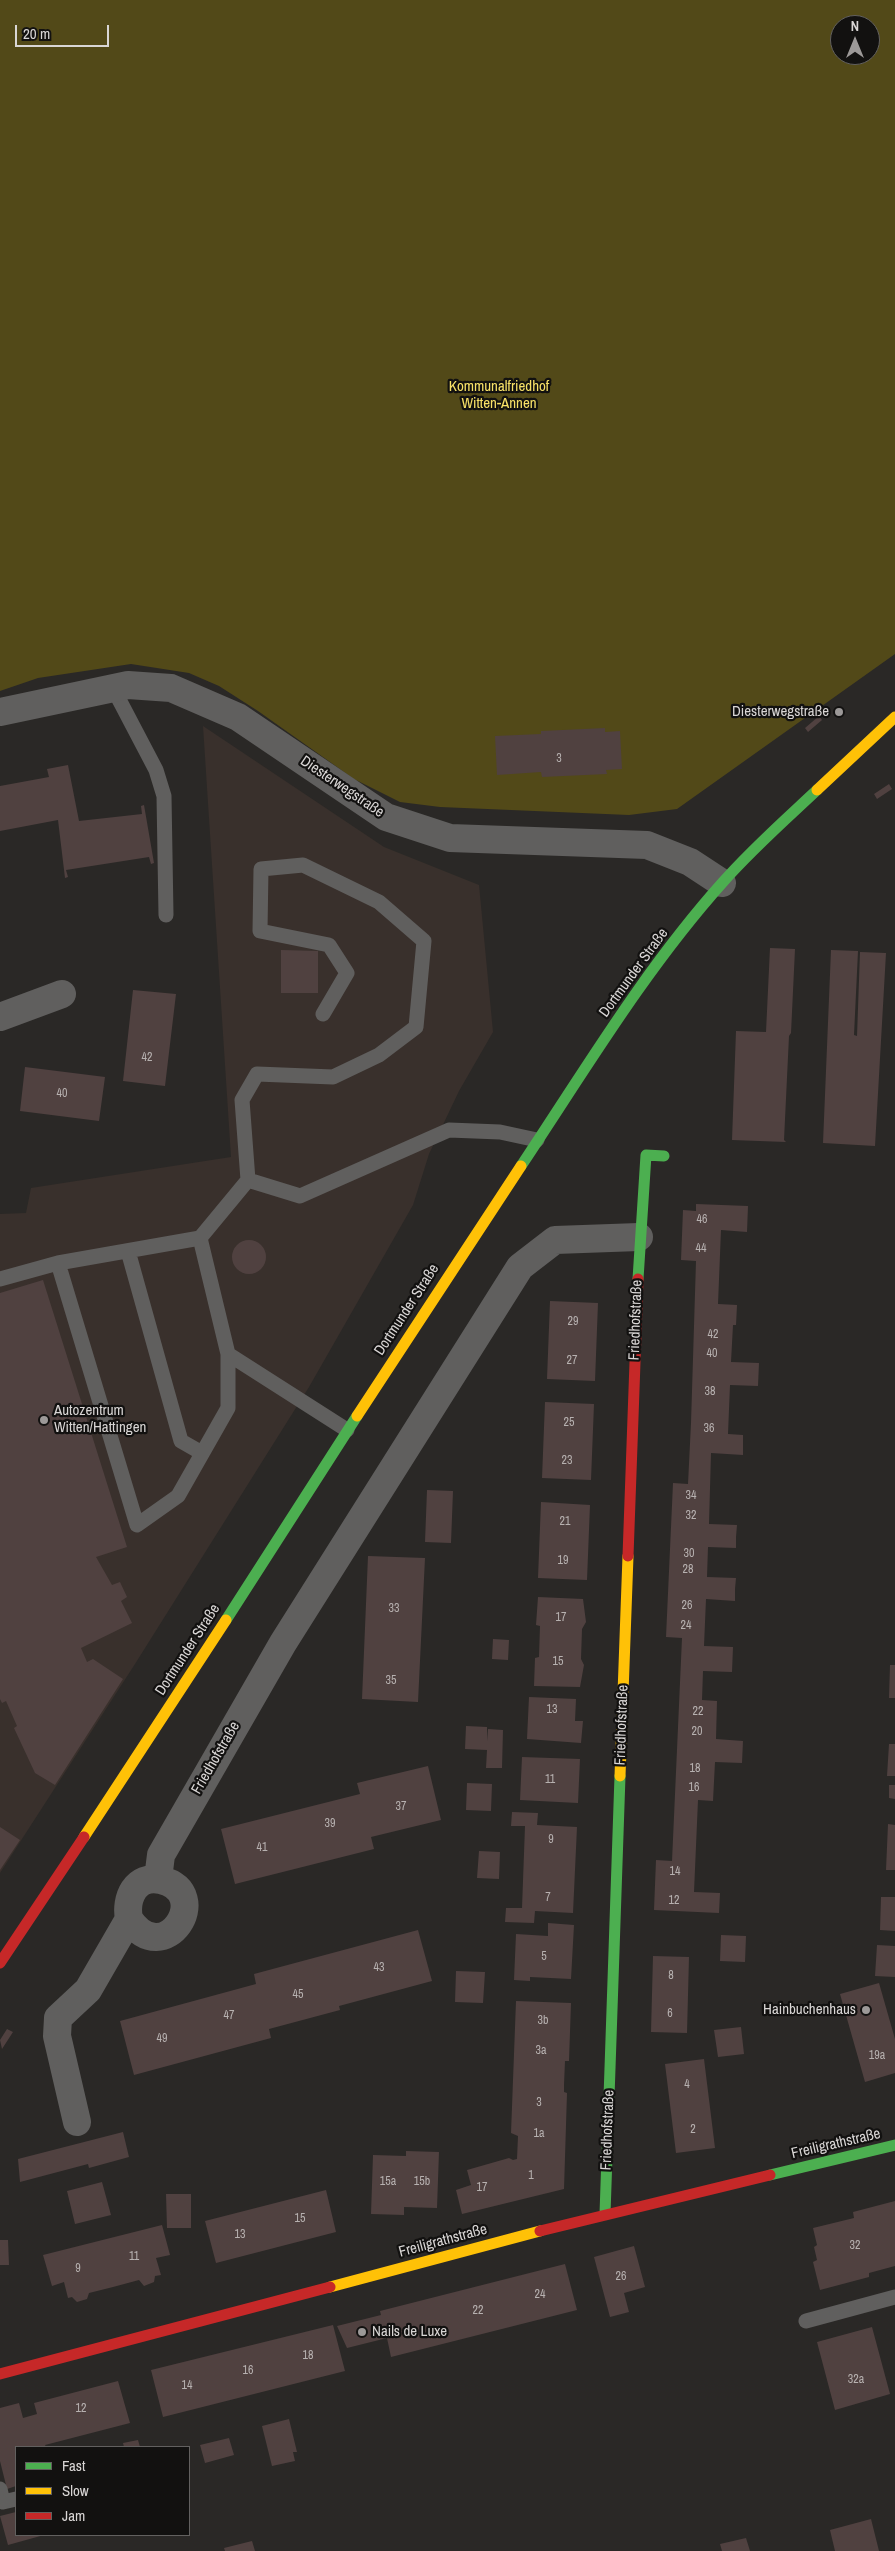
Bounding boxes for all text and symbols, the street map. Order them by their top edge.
scale bar [18,15,111,47]
north arrow [830,15,880,65]
text: N [851,17,859,35]
text: 20 m [23,23,50,44]
park label: Kommunalfriedhof Witten-Annen [449,378,549,413]
place label: Diesterwegstraße [732,703,829,721]
marker: Diesterwegstraße [833,706,845,718]
street label: Diesterwegstraße [297,752,387,822]
house number: 3 [556,752,562,766]
street label: Dortmunder Straße [596,925,672,1021]
house number: 42 [142,1051,152,1065]
house number: 40 [57,1087,67,1101]
house number: 46 [697,1213,707,1227]
house number: 44 [696,1242,706,1256]
street label: Dortmunder Straße [371,1261,443,1359]
street label: Friedhofstraße [626,1279,646,1361]
house number: 29 [568,1315,578,1329]
house number: 42 [708,1328,718,1342]
house number: 40 [707,1347,717,1361]
house number: 27 [567,1354,577,1368]
house number: 38 [705,1385,715,1399]
place label: Autozentrum Witten/Hattingen [54,1402,146,1437]
marker: Autozentrum Witten/Hattingen [38,1414,50,1426]
house number: 25 [564,1416,574,1430]
house number: 36 [704,1422,714,1436]
house number: 23 [562,1454,572,1468]
house number: 34 [686,1489,696,1503]
house number: 32 [686,1509,696,1523]
house number: 21 [560,1515,570,1529]
house number: 30 [684,1547,694,1561]
house number: 19 [558,1554,568,1568]
house number: 28 [683,1563,693,1577]
house number: 26 [682,1599,692,1613]
street label: Dortmunder Straße [152,1601,224,1699]
house number: 33 [389,1602,399,1616]
house number: 17 [556,1611,566,1625]
house number: 24 [681,1619,691,1633]
house number: 15 [553,1655,563,1669]
house number: 35 [386,1674,396,1688]
street label: Friedhofstraße [612,1684,632,1766]
house number: 13 [547,1703,557,1717]
house number: 22 [693,1705,703,1719]
street label: Friedhofstraße [188,1719,244,1797]
house number: 20 [692,1725,702,1739]
house number: 18 [690,1762,700,1776]
house number: 11 [545,1773,555,1787]
house number: 16 [689,1781,699,1795]
house number: 37 [396,1800,406,1814]
house number: 39 [325,1817,335,1831]
house number: 9 [548,1833,554,1847]
house number: 41 [257,1841,267,1855]
house number: 14 [670,1865,680,1879]
house number: 7 [545,1891,551,1905]
house number: 12 [669,1894,679,1908]
house number: 5 [541,1950,547,1964]
house number: 43 [374,1961,384,1975]
house number: 8 [668,1969,674,1983]
house number: 45 [293,1988,303,2002]
place label: Hainbuchenhaus [763,2001,856,2019]
marker: Hainbuchenhaus [860,2004,872,2016]
house number: 6 [667,2007,673,2021]
house number: 47 [224,2009,234,2023]
house number: 3b [538,2014,548,2028]
house number: 49 [157,2032,167,2046]
house number: 3a [536,2044,546,2058]
house number: 19a [869,2049,885,2063]
house number: 4 [684,2078,690,2092]
street label: Friedhofstraße [598,2089,618,2171]
house number: 3 [536,2096,542,2110]
house number: 2 [690,2123,696,2137]
street label: Freiligrathstraße [790,2125,882,2163]
house number: 1a [534,2127,544,2141]
house number: 1 [528,2169,534,2183]
house number: 15a [380,2175,396,2189]
house number: 15b [414,2175,430,2189]
house number: 17 [477,2181,487,2195]
house number: 15 [295,2212,305,2226]
street label: Freiligrathstraße [397,2221,489,2261]
house number: 13 [235,2228,245,2242]
house number: 32 [850,2239,860,2253]
house number: 11 [129,2250,139,2264]
house number: 9 [75,2262,81,2276]
house number: 26 [616,2270,626,2284]
house number: 24 [535,2288,545,2302]
house number: 22 [473,2304,483,2318]
place label: Nails de Luxe [372,2323,447,2341]
marker: Nails de Luxe [356,2326,368,2338]
house number: 18 [303,2349,313,2363]
house number: 16 [243,2364,253,2378]
house number: 32a [848,2373,864,2387]
house number: 14 [182,2379,192,2393]
house number: 12 [76,2402,86,2416]
legend [15,2446,190,2536]
text: Fast [62,2455,85,2476]
text: Slow [62,2480,89,2501]
text: Jam [62,2505,85,2526]

